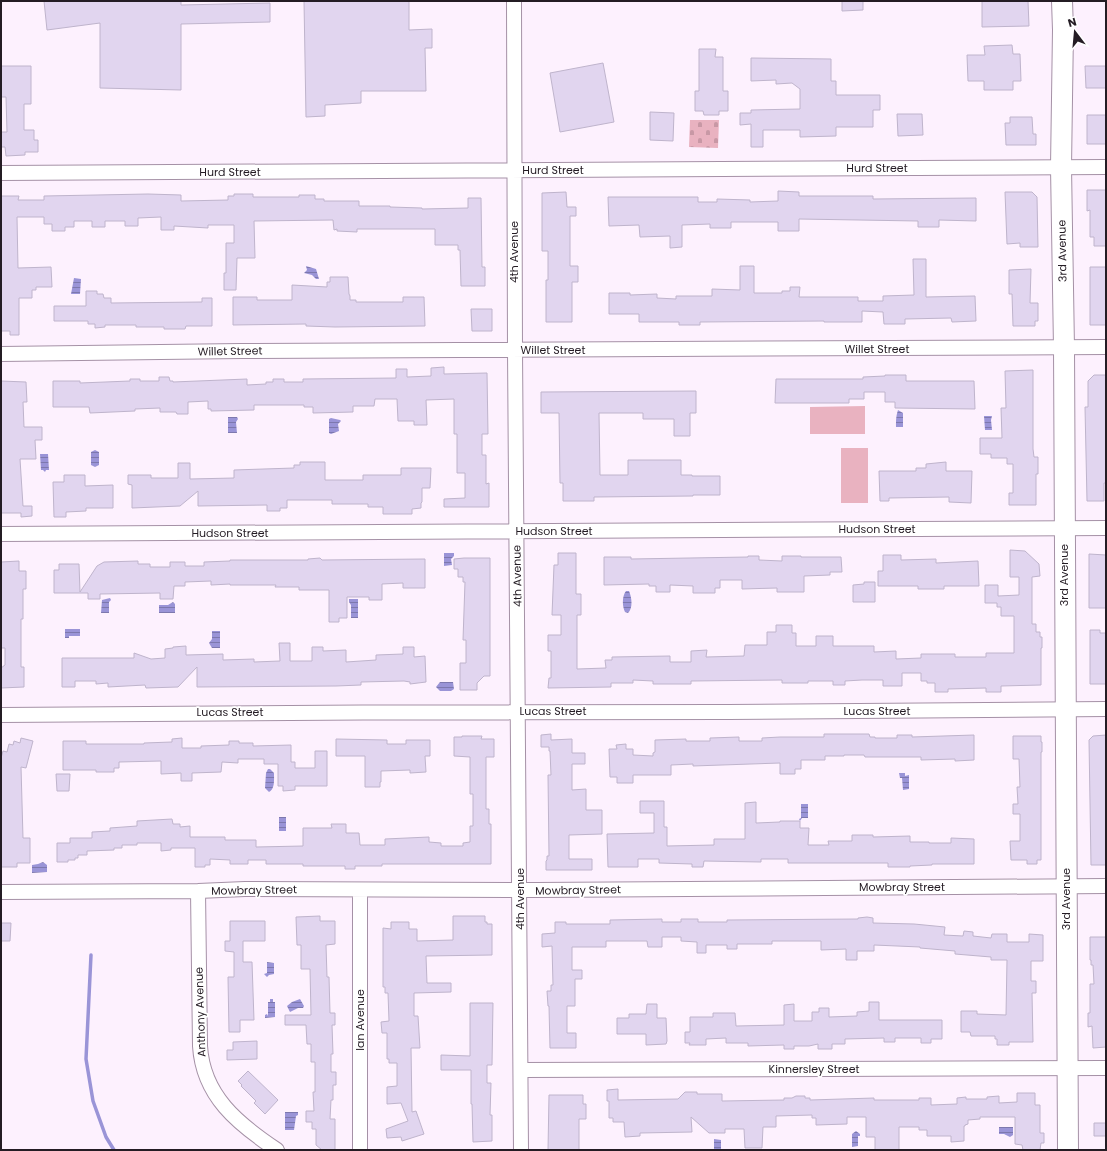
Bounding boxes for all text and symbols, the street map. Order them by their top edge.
north arrow [1055,12,1095,52]
text: N [1066,14,1078,31]
street label: Hurd Street [846,160,908,176]
street label: Hurd Street [522,162,584,178]
street label: Hurd Street [199,164,261,180]
street label: 3rd Avenue [1053,220,1071,282]
street label: 4th Avenue [506,221,522,283]
street label: Willet Street [845,341,909,357]
street label: Willet Street [197,342,263,360]
street label: Willet Street [521,342,585,358]
street label: Hudson Street [838,521,916,537]
street label: Hudson Street [515,523,593,539]
street label: Hudson Street [191,525,269,541]
street label: 3rd Avenue [1056,544,1072,606]
street label: 4th Avenue [508,545,526,607]
street label: Lucas Street [520,703,586,719]
street label: Lucas Street [844,703,910,719]
street label: Lucas Street [197,704,263,720]
street label: 4th Avenue [512,868,528,930]
street label: 3rd Avenue [1058,868,1074,930]
street label: Mowbray Street [859,879,945,895]
street label: Mowbray Street [211,881,297,899]
street label: Mowbray Street [535,881,621,899]
street label: Anthony Avenue [190,967,210,1057]
street label: Ian Avenue [352,989,368,1051]
street label: Kinnersley Street [769,1061,859,1077]

